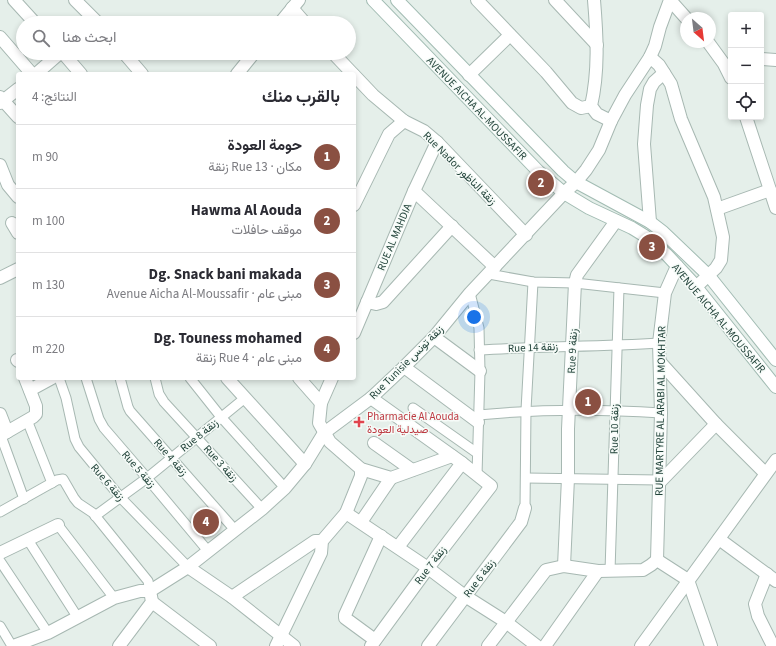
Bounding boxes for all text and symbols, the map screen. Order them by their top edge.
north arrow [680,12,716,48]
map controls [728,12,764,120]
button: + [728,12,764,48]
search box [16,16,356,60]
icon: search [30,27,52,49]
text: ابحث هنا [62,27,116,48]
button: − [728,48,764,84]
street label: AVENUE AICHA AL-MOUSSAFIR [423,53,530,163]
button: locate [728,84,764,120]
text: بالقرب منك [262,85,340,109]
text: النتائج: 4 [32,88,77,106]
street label: Rue Nador زنقة الناظور [420,128,500,209]
text: حومة العودة [227,135,302,156]
text: 90 m [32,148,58,166]
text: 1 [324,148,330,166]
text: مكان · Rue 13 زنقة [208,158,302,176]
pin: 2 [528,168,554,198]
text: Hawma Al Aouda [191,200,302,221]
street label: RUE AL MAHDIA [374,201,415,273]
text: 100 m [32,212,65,230]
text: 2 [324,212,330,230]
text: موقف حافلات [231,221,302,239]
pin: 3 [639,232,665,262]
street label: AVENUE AICHA AL-MOUSSAFIR [668,260,769,376]
text: Dg. Snack bani makada [149,264,302,285]
text: 130 m [32,276,65,294]
text: 3 [324,276,330,294]
text: مبنى عام · Avenue Aicha Al-Moussafir [107,285,302,303]
your location [464,307,484,327]
street label: Rue Tunisie زنقة تونس [366,322,447,403]
street label: RUE MARTYRE AL ARABI AL MOKHTAR [652,326,669,496]
text: Dg. Touness mohamed [153,328,302,349]
street label: Rue 9 زنقة [564,328,581,374]
street label: Rue 14 زنقة [508,339,559,356]
text: 220 m [32,340,65,358]
text: 4 [324,340,330,358]
text: مبنى عام · Rue 4 زنقة [196,349,302,367]
pin: 1 [575,387,601,417]
street label: Rue 10 زنقة [607,403,622,454]
place label: Pharmacie Al Aouda صيدلية العودة [367,409,459,437]
street label: Rue 8 زنقة [177,415,222,455]
marker: Pharmacie Al Aouda صيدلية العودة [354,417,364,427]
street label: Rue 4 زنقة [150,435,191,479]
street label: Rue 3 زنقة [200,442,241,485]
street label: Rue 5 زنقة [118,447,159,491]
street label: Rue 6 زنقة [87,460,128,504]
pin: 4 [193,507,219,537]
street label: Rue 7 زنقة [411,543,450,588]
street label: Rue 6 زنقة [460,556,499,601]

